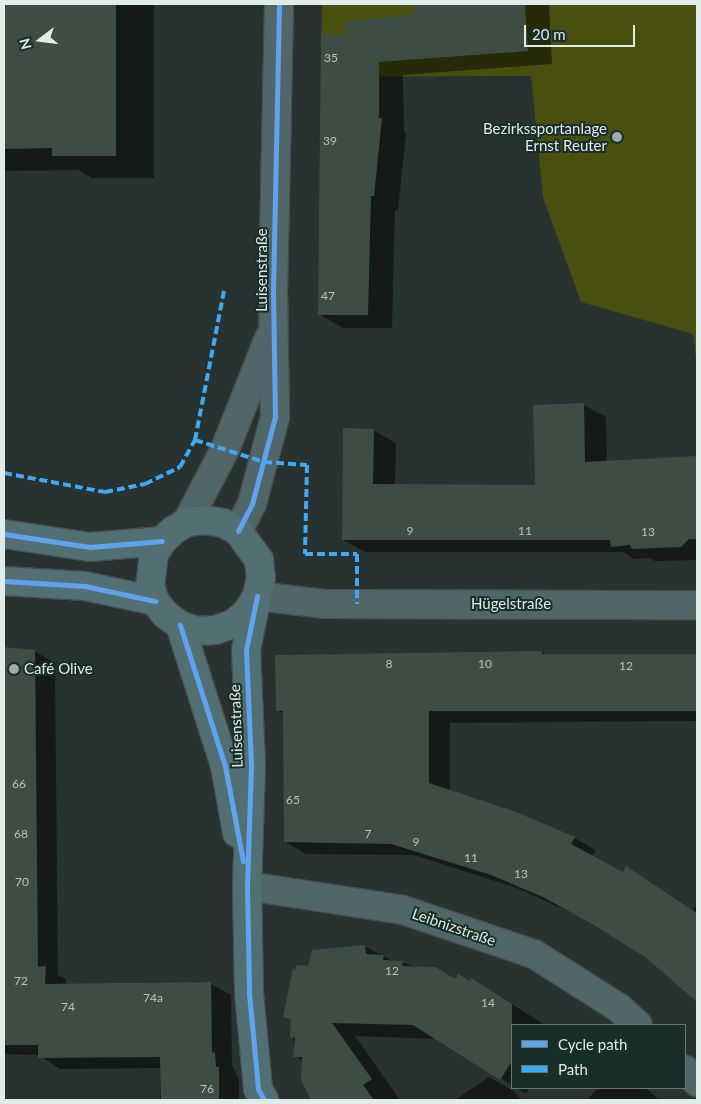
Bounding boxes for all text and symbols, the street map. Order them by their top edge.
north arrow [15,15,65,65]
scale bar [526,15,637,47]
text: 20 m [532,25,566,43]
text: N [15,37,35,51]
house number: 35 [324,51,338,65]
place label: Bezirkssportanlage Ernst Reuter [483,119,607,154]
marker: Bezirkssportanlage Ernst Reuter [611,131,623,143]
house number: 39 [323,134,337,148]
street label: Luisenstraße [253,228,271,312]
house number: 47 [321,289,335,303]
house number: 9 [407,524,413,538]
house number: 11 [518,524,532,538]
house number: 13 [641,525,655,539]
street label: Hügelstraße [471,595,551,613]
house number: 8 [386,657,392,671]
house number: 10 [478,657,492,671]
house number: 12 [619,659,633,673]
place label: Café Olive [24,660,93,678]
marker: Café Olive [8,663,20,675]
street label: Luisenstraße [226,684,246,768]
house number: 66 [12,777,26,791]
house number: 65 [286,793,300,807]
house number: 68 [14,827,28,841]
house number: 7 [365,827,371,841]
house number: 9 [413,835,419,849]
house number: 11 [464,851,478,865]
house number: 13 [514,867,528,881]
house number: 70 [15,875,29,889]
street label: Leibnizstraße [410,904,498,950]
house number: 12 [385,964,399,978]
house number: 72 [14,974,28,988]
house number: 74a [143,991,163,1005]
house number: 14 [481,996,495,1010]
house number: 74 [61,1000,75,1014]
legend [511,1024,686,1089]
text: Cycle path [558,1035,627,1053]
text: Path [558,1060,588,1078]
house number: 76 [200,1082,214,1096]

